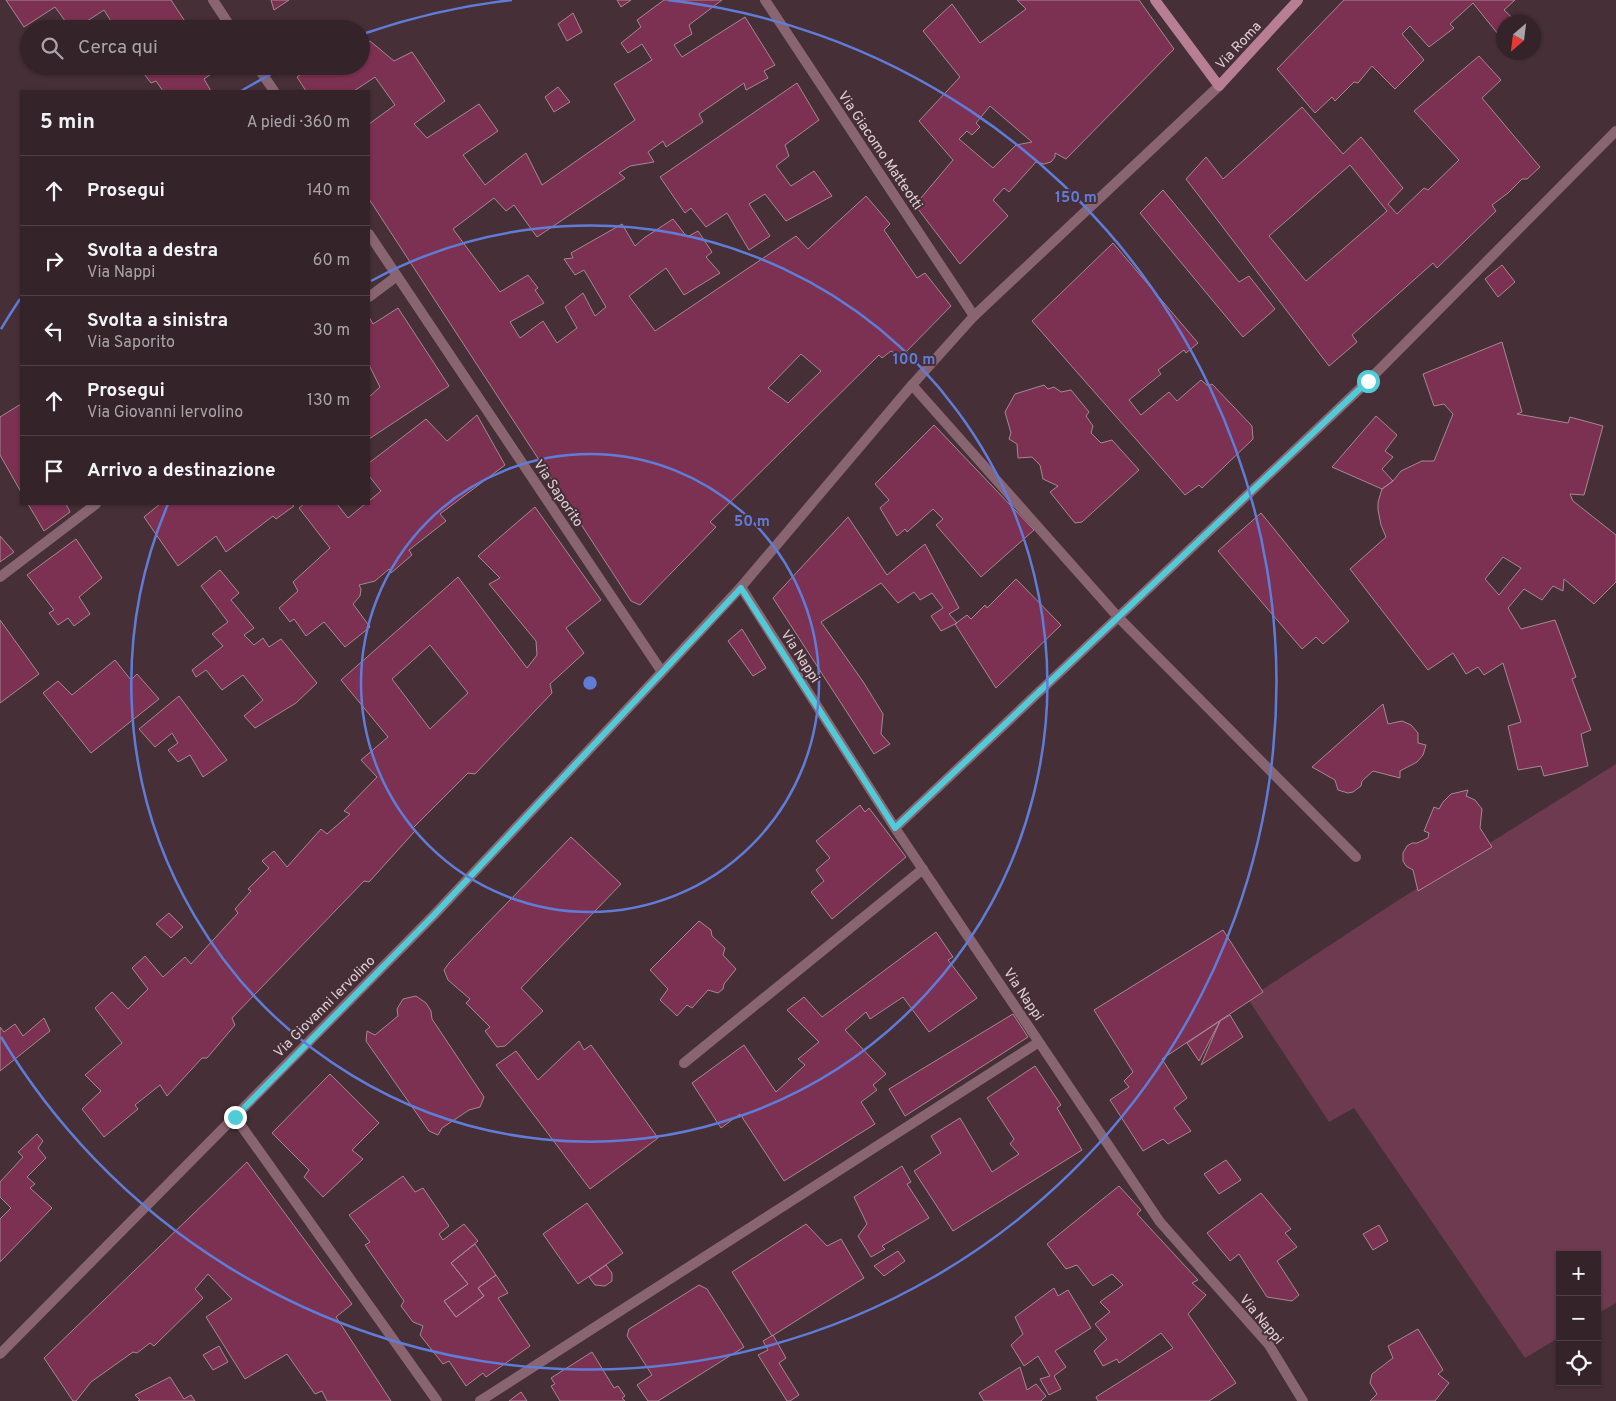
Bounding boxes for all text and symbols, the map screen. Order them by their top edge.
north arrow [1496,15,1541,60]
street label: Via Roma [1213,19,1266,74]
search box [20,20,370,75]
icon: search [38,34,66,62]
text: Cerca qui [78,36,158,60]
street label: Via Giacomo Matteotti [834,88,926,213]
text: 5 min [40,109,95,136]
text: A piedi · 360 m [247,113,350,133]
icon: ahead [40,177,68,205]
text: Prosegui [87,179,165,203]
text: 140 m [307,181,350,201]
text: 150 m [1055,189,1097,208]
text: Svolta a destra [87,239,218,263]
icon: right [40,247,68,275]
text: 60 m [313,251,350,271]
text: Via Nappi [87,263,155,283]
text: Svolta a sinistra [87,309,228,333]
icon: left [40,317,68,345]
text: 30 m [313,321,350,341]
text: Via Saporito [87,333,175,353]
text: 100 m [893,351,935,370]
route start [1357,370,1380,393]
text: Prosegui [87,379,165,403]
icon: ahead [40,387,68,415]
text: 130 m [307,391,350,411]
text: Via Giovanni Iervolino [87,403,243,423]
icon: arrive [40,457,68,485]
street label: Via Saporito [529,457,586,531]
text: Arrivo a destinazione [87,459,276,483]
text: 50 m [734,513,770,532]
street label: Via Nappi [776,627,823,686]
centre of rings [581,674,599,692]
street label: Via Giovanni Iervolino [271,953,380,1061]
street label: Via Nappi [999,965,1046,1024]
route end [224,1106,247,1129]
map controls [1556,1251,1601,1386]
button: + [1556,1251,1601,1296]
street label: Via Nappi [1235,1292,1287,1348]
button: − [1556,1296,1601,1341]
button: locate [1556,1341,1601,1386]

